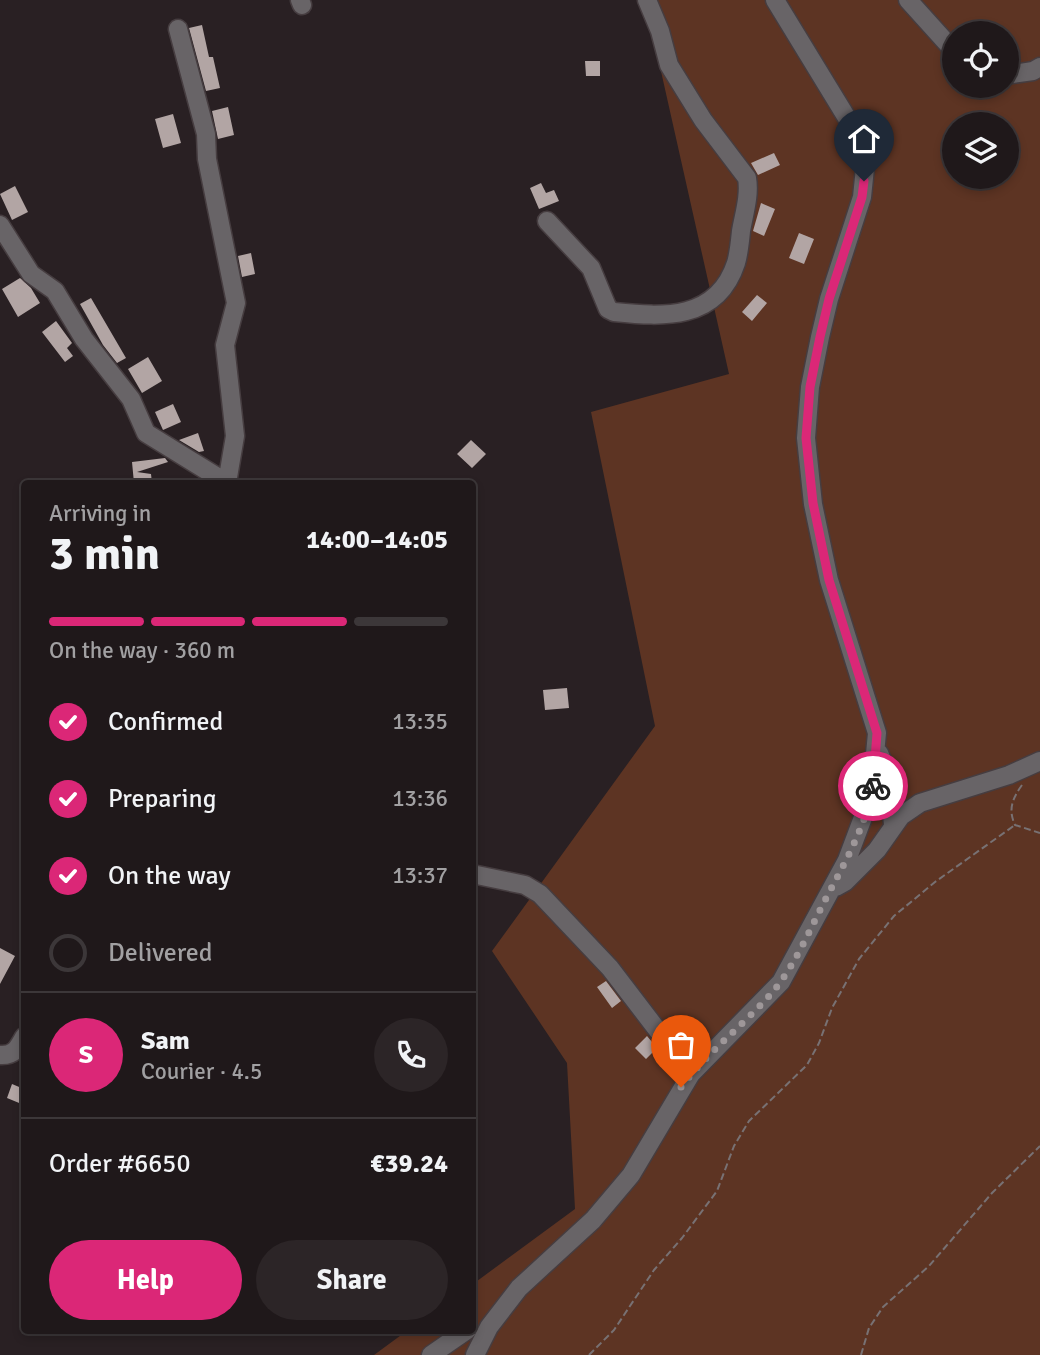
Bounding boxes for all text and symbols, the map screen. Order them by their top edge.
map controls [942,21,1019,189]
button: locate [942,21,1019,98]
pin [834,109,894,181]
button: layers [942,112,1019,189]
icon: home [845,120,883,158]
text: Arriving in [49,499,151,528]
text: 14:00–14:05 [306,524,448,556]
text: 3 min [49,526,160,582]
text: On the way · 360 m [49,636,235,665]
icon: check [49,703,87,741]
text: Confirmed [108,706,223,738]
text: 13:35 [392,707,448,736]
courier [838,751,908,821]
icon: bike [854,767,892,805]
icon: check [49,780,87,818]
text: Preparing [108,783,216,815]
text: 13:36 [392,784,448,813]
icon: check [49,857,87,895]
text: On the way [108,860,231,892]
text: 13:37 [392,861,448,890]
text: Delivered [108,937,213,969]
pin [651,1015,711,1087]
button: phone [374,1018,448,1092]
text: Sam [141,1025,190,1057]
icon: bag [662,1026,700,1064]
text: S [79,1039,93,1071]
text: Courier · 4.5 [141,1057,262,1086]
text: Order #6650 [49,1148,190,1180]
text: €39.24 [370,1148,448,1180]
button: Help [49,1240,242,1320]
button: Share [256,1240,448,1320]

